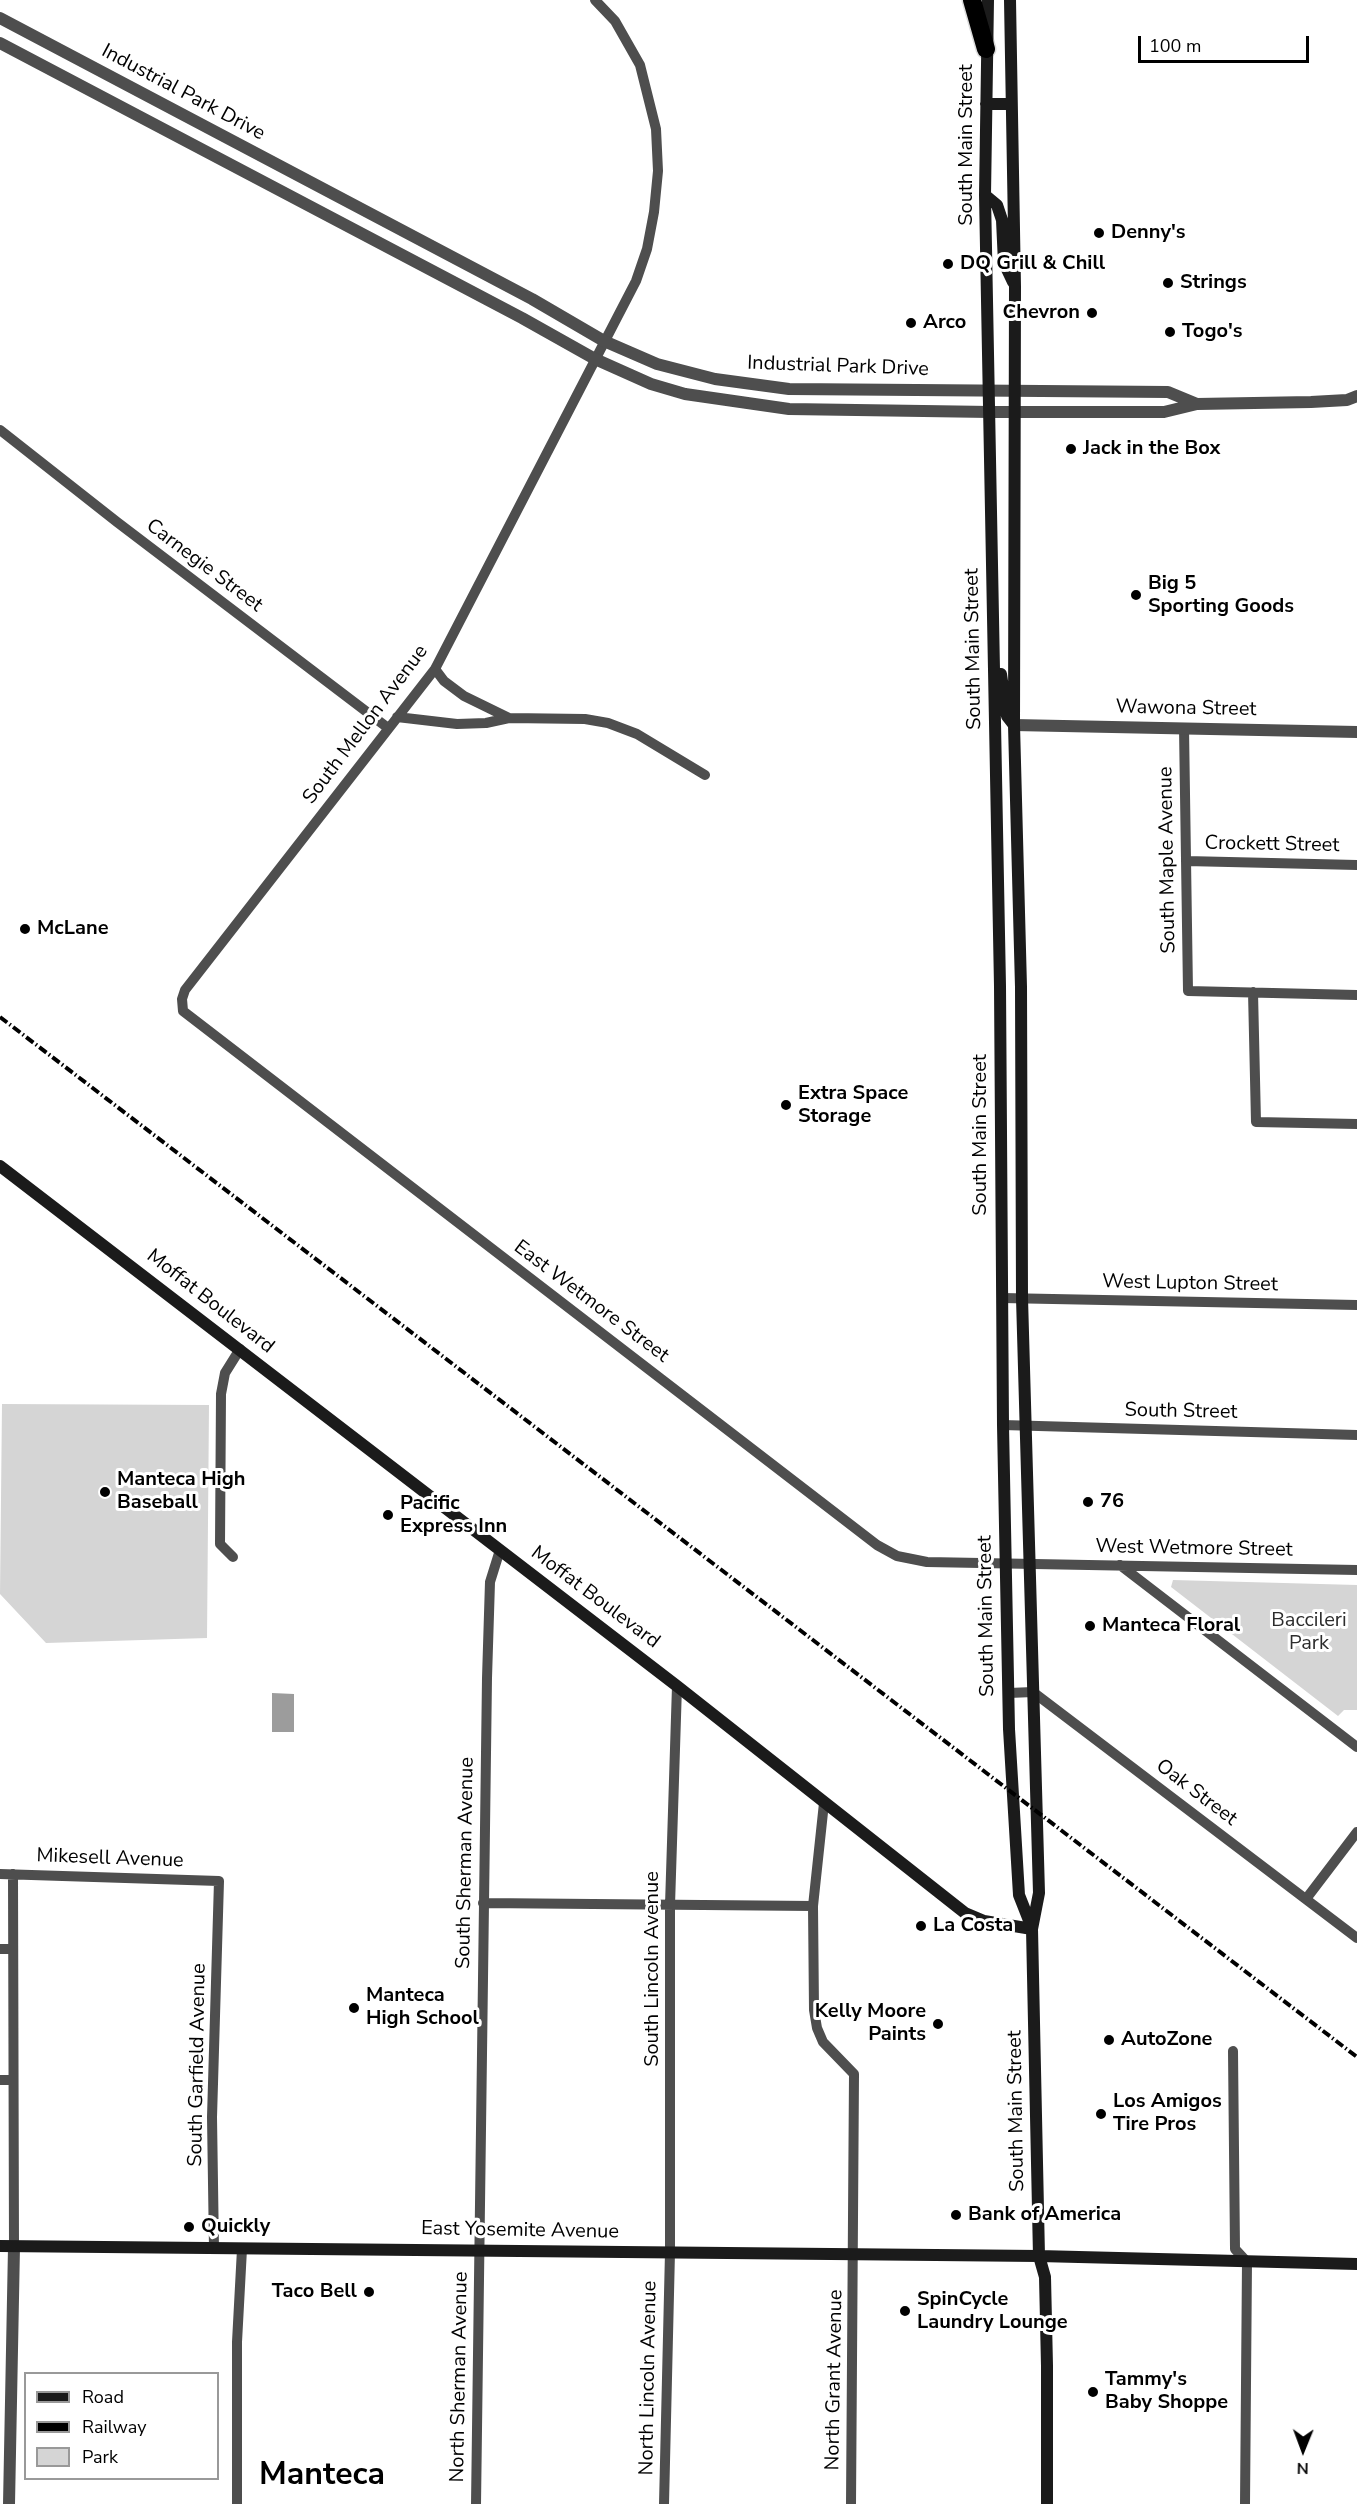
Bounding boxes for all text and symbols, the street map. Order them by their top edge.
scale bar [1141,24,1312,62]
text: 100 m [1149,34,1201,58]
street label: Industrial Park Drive [97,40,269,146]
street label: South Main Street [955,64,979,226]
place label: Denny's [1111,221,1185,245]
marker: Denny's [1092,226,1106,240]
place label: DQ Grill & Chill [960,252,1105,276]
marker: DQ Grill & Chill [941,257,955,271]
place label: Strings [1180,271,1247,295]
marker: Strings [1161,276,1175,290]
place label: Chevron [1003,301,1080,325]
marker: Chevron [1085,306,1099,320]
place label: Arco [923,311,966,335]
marker: Arco [904,316,918,330]
place label: Togo's [1182,320,1243,344]
marker: Togo's [1163,325,1177,339]
street label: Industrial Park Drive [747,352,929,382]
place label: Jack in the Box [1083,437,1220,461]
marker: Jack in the Box [1064,442,1078,456]
street label: Carnegie Street [141,514,267,618]
street label: South Main Street [961,568,987,730]
place label: Big 5 Sporting Goods [1148,572,1294,619]
marker: Big 5 Sporting Goods [1129,588,1143,602]
street label: South Mellon Avenue [298,641,434,809]
street label: Wawona Street [1115,696,1257,722]
street label: South Maple Avenue [1154,766,1182,954]
street label: Crockett Street [1204,832,1340,858]
place label: McLane [37,917,109,941]
marker: McLane [18,922,32,936]
street label: South Main Street [969,1054,993,1216]
place label: Extra Space Storage [798,1082,908,1129]
marker: Extra Space Storage [779,1098,793,1112]
street label: East Wetmore Street [509,1236,673,1368]
street label: Moffat Boulevard [141,1245,279,1359]
street label: West Lupton Street [1102,1270,1278,1298]
street label: South Street [1124,1399,1238,1425]
place label: Manteca High Baseball [117,1468,245,1515]
marker: Manteca High Baseball [98,1485,112,1499]
place label: 76 [1100,1490,1124,1514]
place label: Pacific Express Inn [400,1492,507,1539]
marker: 76 [1081,1495,1095,1509]
marker: Pacific Express Inn [381,1508,395,1522]
street label: South Main Street [974,1535,1000,1697]
street label: West Wetmore Street [1095,1535,1293,1563]
street label: Moffat Boulevard [526,1542,664,1654]
park label: Baccileri Park [1271,1609,1347,1656]
place label: Manteca Floral [1102,1614,1240,1638]
marker: Manteca Floral [1083,1619,1097,1633]
street label: Oak Street [1151,1755,1241,1831]
street label: South Sherman Avenue [452,1757,480,1969]
street label: Mikesell Avenue [36,1844,184,1874]
street label: South Lincoln Avenue [641,1871,665,2067]
place label: La Costa [933,1914,1013,1938]
marker: La Costa [914,1919,928,1933]
street label: South Garfield Avenue [184,1963,212,2167]
place label: Manteca High School [366,1984,479,2031]
place label: Kelly Moore Paints [815,2000,926,2047]
marker: Manteca High School [347,2001,361,2015]
marker: Kelly Moore Paints [931,2017,945,2031]
place label: AutoZone [1121,2028,1212,2052]
street label: South Main Street [1004,2030,1030,2192]
marker: AutoZone [1102,2033,1116,2047]
place label: Los Amigos Tire Pros [1113,2090,1222,2137]
marker: Los Amigos Tire Pros [1094,2107,1108,2121]
place label: Bank of America [968,2203,1121,2227]
marker: Bank of America [949,2208,963,2222]
place label: Quickly [201,2215,270,2239]
street label: East Yosemite Avenue [421,2217,619,2245]
marker: Quickly [182,2220,196,2234]
street label: North Sherman Avenue [446,2271,474,2483]
place label: Taco Bell [272,2280,357,2304]
street label: North Lincoln Avenue [635,2280,663,2476]
marker: Taco Bell [362,2285,376,2299]
place label: SpinCycle Laundry Lounge [917,2288,1068,2335]
street label: North Grant Avenue [821,2289,849,2471]
marker: SpinCycle Laundry Lounge [898,2304,912,2318]
place label: Tammy's Baby Shoppe [1105,2368,1228,2415]
legend [24,2372,219,2480]
text: Road [82,2385,124,2409]
marker: Tammy's Baby Shoppe [1086,2385,1100,2399]
text: Railway [82,2415,147,2439]
north arrow [1273,2420,1333,2480]
text: Park [82,2445,118,2469]
district label: Manteca [259,2457,385,2495]
text: N [1297,2457,1309,2479]

